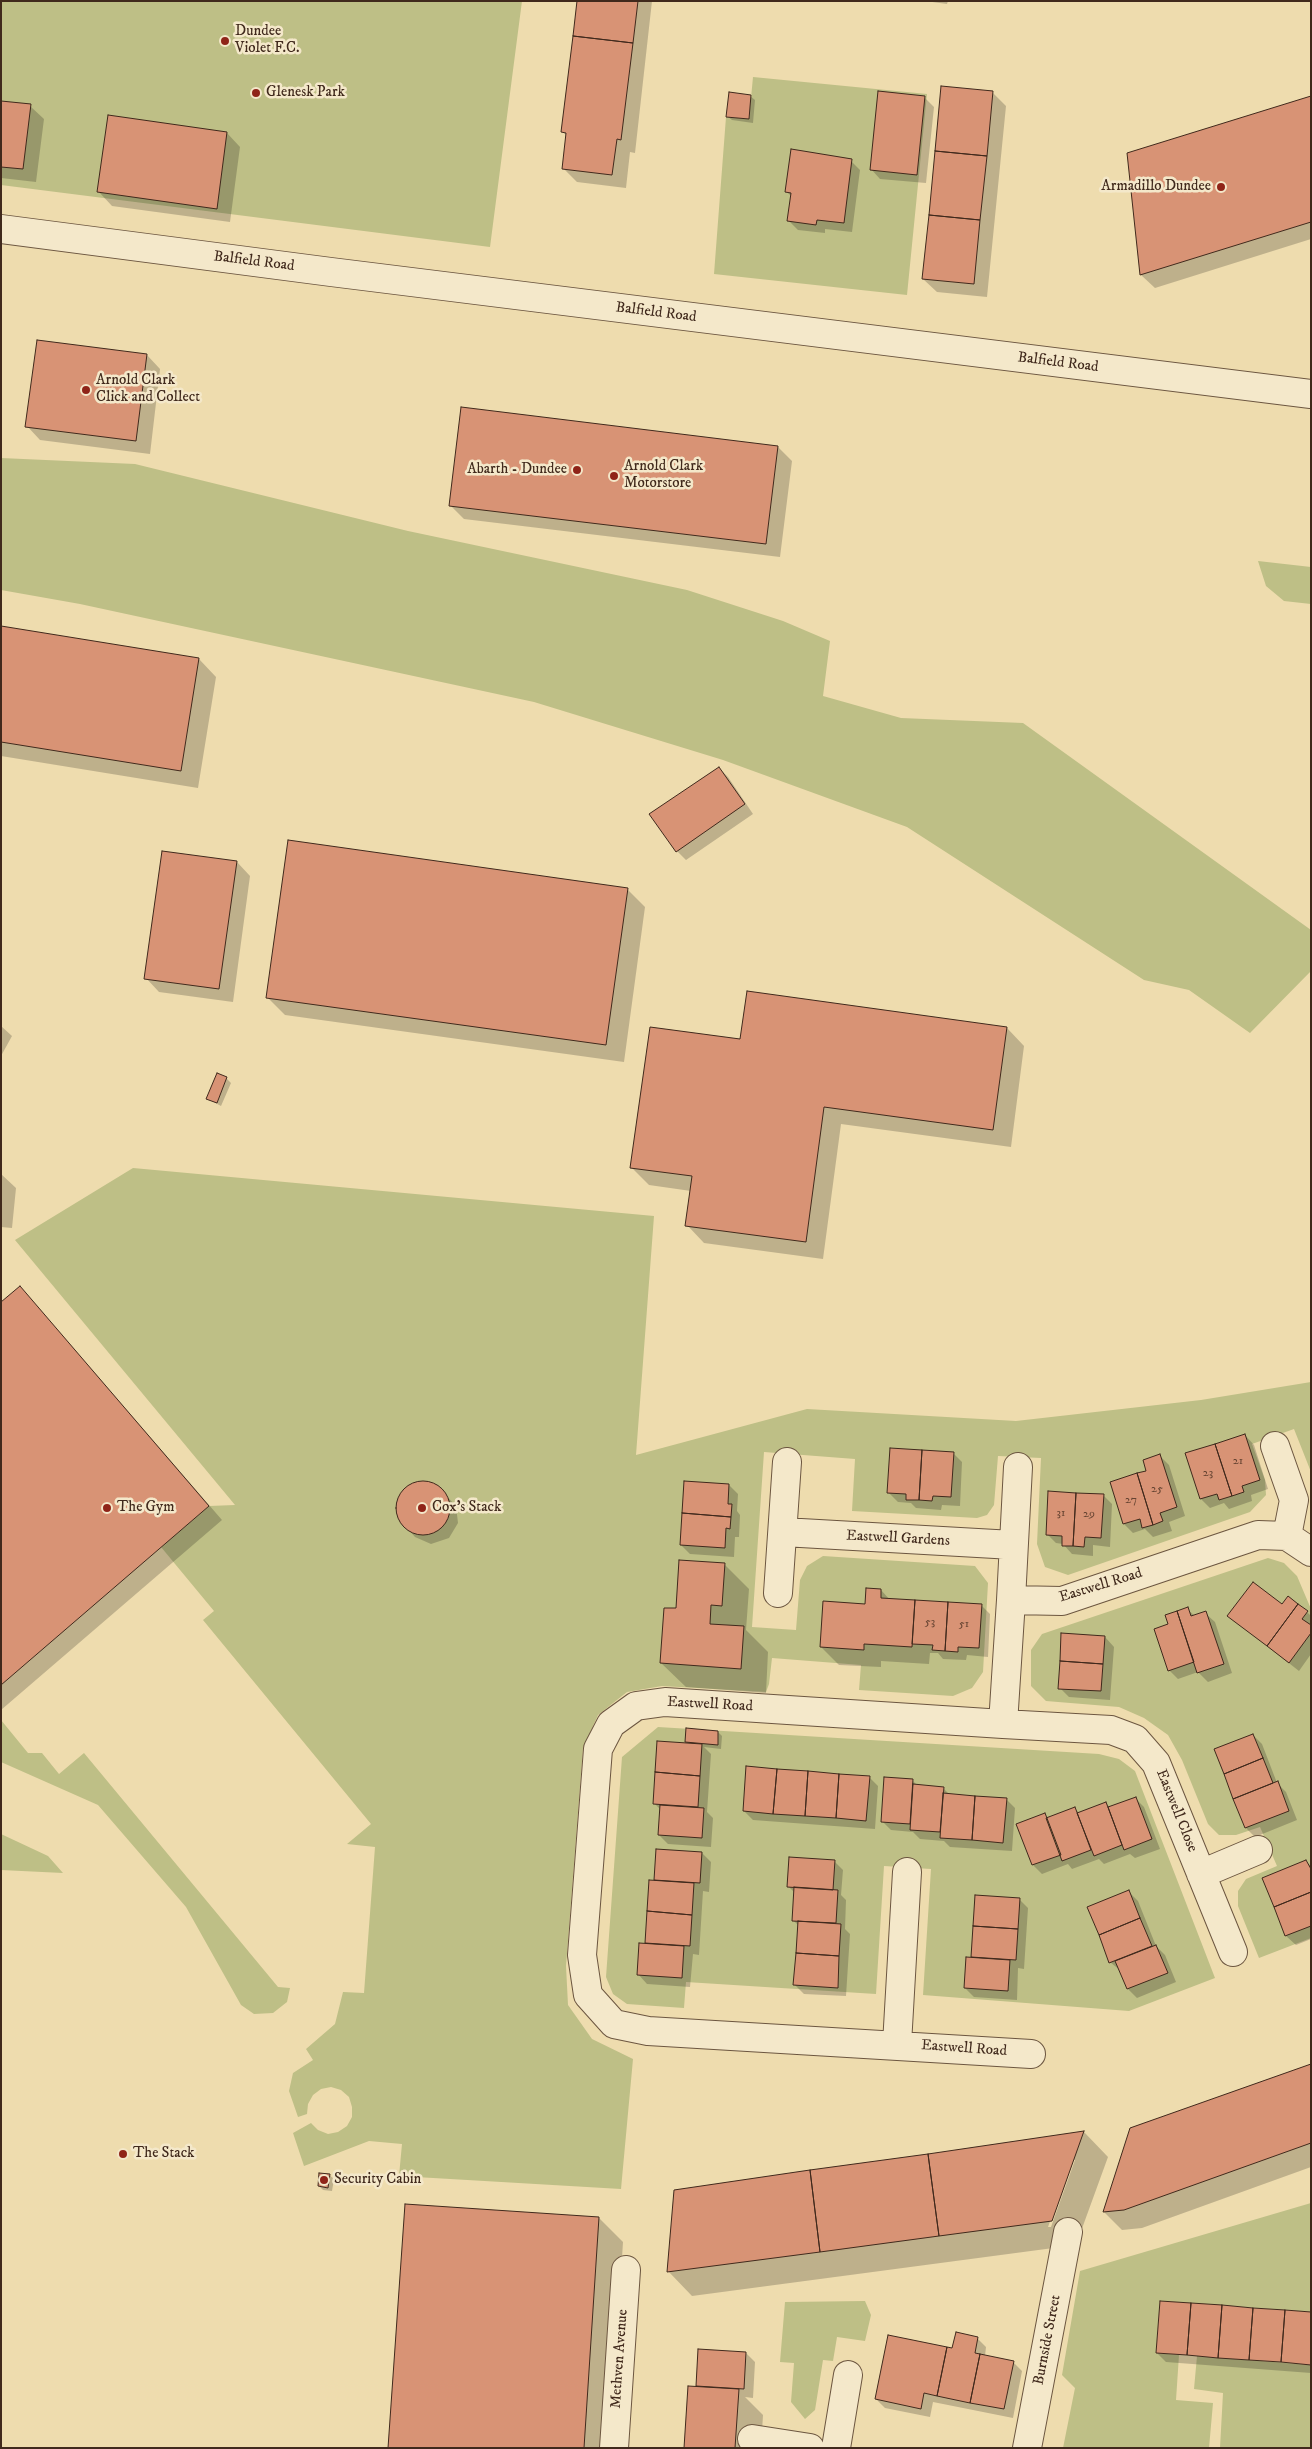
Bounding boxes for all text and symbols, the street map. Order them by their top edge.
place label: Dundee Violet F.C. [235,23,300,58]
marker: Dundee Violet F.C. [219,35,231,47]
place label: Glenesk Park [266,84,345,102]
marker: Glenesk Park [250,87,262,99]
place label: Armadillo Dundee [1101,178,1211,196]
marker: Armadillo Dundee [1215,181,1227,193]
street label: Balfield Road [213,248,295,276]
street label: Balfield Road [615,299,697,327]
street label: Balfield Road [1017,349,1099,377]
place label: Arnold Clark Click and Collect [96,372,200,407]
marker: Arnold Clark Click and Collect [80,384,92,396]
place label: Arnold Clark Motorstore [624,458,703,493]
place label: Abarth - Dundee [467,461,567,479]
marker: Abarth - Dundee [571,464,583,476]
marker: Arnold Clark Motorstore [608,470,620,482]
house number: 21 [1233,1455,1243,1469]
house number: 23 [1203,1467,1213,1481]
house number: 25 [1151,1483,1163,1497]
house number: 27 [1125,1494,1137,1508]
place label: The Gym [117,1499,174,1517]
place label: Cox's Stack [432,1499,501,1517]
marker: The Gym [101,1502,113,1514]
marker: Cox's Stack [416,1502,428,1514]
house number: 31 [1057,1507,1065,1521]
house number: 29 [1083,1508,1095,1522]
street label: Eastwell Gardens [846,1527,950,1551]
street label: Eastwell Road [1057,1565,1145,1607]
house number: 53 [925,1616,935,1630]
house number: 51 [959,1618,969,1632]
street label: Eastwell Road [667,1694,753,1716]
street label: Eastwell Close [1151,1767,1201,1855]
street label: Eastwell Road [921,2037,1007,2061]
place label: The Stack [133,2145,195,2163]
marker: The Stack [117,2148,129,2160]
place label: Security Cabin [334,2171,421,2189]
marker: Security Cabin [318,2174,330,2186]
street label: Burnside Street [1030,2293,1066,2387]
street label: Methven Avenue [608,2309,632,2409]

